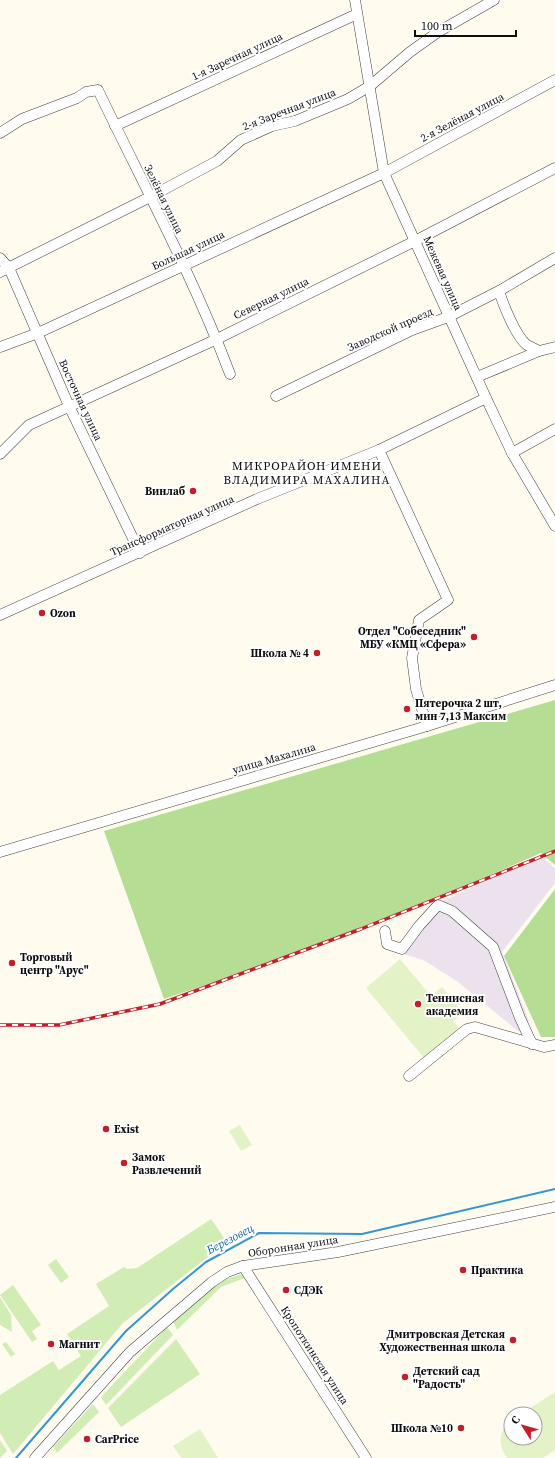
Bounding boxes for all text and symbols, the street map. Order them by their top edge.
scale bar [415,12,516,38]
text: 100 m [421,18,453,34]
street label: 1-я Заречная улица [189,29,285,84]
street label: 2-я Заречная улица [240,85,338,134]
street label: 2-я Зелёная улица [418,89,507,146]
street label: Зелёная улица [140,162,187,237]
street label: Большая улица [149,227,227,274]
street label: Межевая улица [419,234,466,313]
street label: Северная улица [231,274,312,323]
street label: Заводской проезд [345,304,435,355]
street label: Восточная улица [55,357,106,444]
district label: МИКРОРАЙОН ИМЕНИ ВЛАДИМИРА МАХАЛИНА [223,458,391,488]
place label: Винлаб [145,484,185,499]
marker: Винлаб [188,486,198,496]
street label: Трансформаторная улица [108,491,237,560]
place label: Ozon [50,606,76,621]
marker: Ozon [37,608,47,618]
place label: Отдел "Собеседник" МБУ «КМЦ «Сфера» [358,624,466,652]
marker: Отдел "Собеседник" МБУ «КМЦ «Сфера» [469,632,479,642]
place label: Школа № 4 [251,646,309,661]
marker: Школа № 4 [312,648,322,658]
place label: Пятерочка 2 шт, мин 7,13 Максим [415,696,506,724]
marker: Пятерочка 2 шт, мин 7,13 Максим [402,704,412,714]
street label: улица Махалина [231,739,318,778]
place label: Торговый центр "Арус" [20,950,89,978]
marker: Торговый центр "Арус" [7,958,17,968]
place label: Теннисная академия [426,991,484,1019]
marker: Теннисная академия [413,999,423,1009]
place label: Exist [114,1122,140,1137]
marker: Exist [101,1124,111,1134]
place label: Замок Развлечений [132,1150,201,1178]
marker: Замок Развлечений [119,1158,129,1168]
water label: Березовец [203,1220,257,1259]
street label: Оборонная улица [247,1232,340,1261]
place label: Практика [471,1263,523,1278]
marker: Практика [458,1265,468,1275]
place label: СДЭК [294,1283,323,1298]
marker: СДЭК [281,1285,291,1295]
street label: Кропоткинская улица [277,1303,352,1408]
place label: Дмитровская Детская Художественная школа [380,1327,505,1355]
marker: Дмитровская Детская Художественная школа [508,1335,518,1345]
place label: Магнит [59,1337,100,1352]
marker: Магнит [46,1339,56,1349]
place label: Детский сад "Радость" [413,1364,480,1392]
marker: Детский сад "Радость" [400,1372,410,1382]
north arrow [503,1406,543,1446]
text: С [507,1413,524,1428]
place label: Школа №10 [391,1421,453,1436]
marker: Школа №10 [456,1423,466,1433]
place label: CarPrice [95,1432,139,1447]
marker: CarPrice [82,1434,92,1444]

